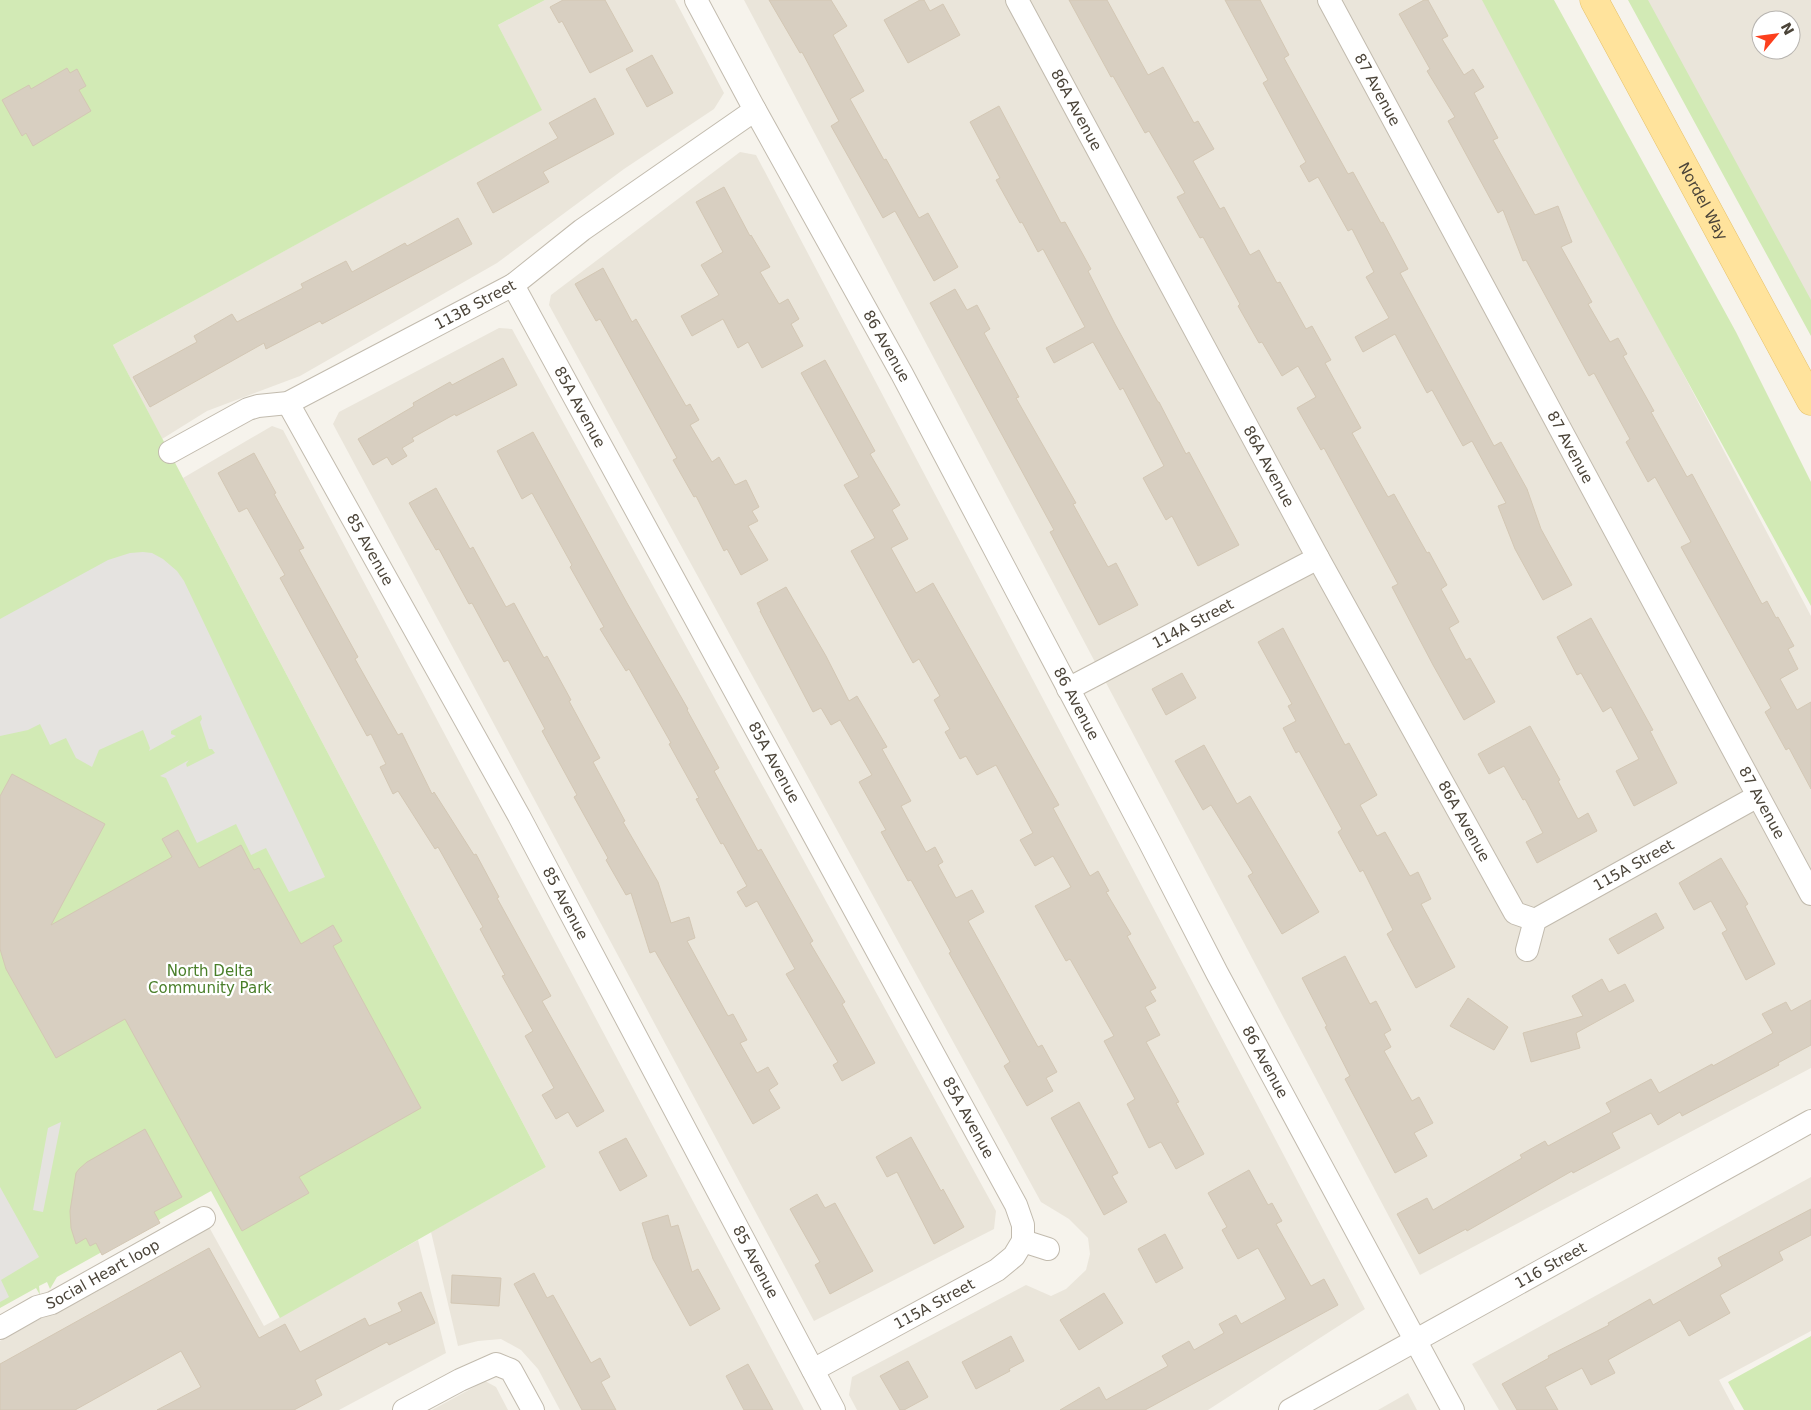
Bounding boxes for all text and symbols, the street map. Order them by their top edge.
north arrow [1751,10,1801,60]
text: N [1778,20,1797,38]
street label: 87 Avenue [1351,50,1404,129]
street label: 86A Avenue [1047,66,1106,154]
street label: Nordel Way [1675,159,1731,244]
street label: 113B Street [431,276,519,334]
street label: 86 Avenue [859,307,914,385]
street label: 85A Avenue [550,363,609,451]
street label: 87 Avenue [1543,408,1597,486]
street label: 86A Avenue [1239,423,1298,510]
street label: 85 Avenue [343,510,397,589]
street label: 114A Street [1149,595,1237,652]
street label: 86 Avenue [1050,664,1103,743]
street label: 85A Avenue [745,719,803,806]
street label: 87 Avenue [1735,763,1789,842]
street label: 86A Avenue [1434,778,1494,865]
street label: 115A Street [1590,835,1677,895]
street label: 85 Avenue [539,864,592,943]
park label: North Delta Community Park [148,962,272,997]
street label: 86 Avenue [1238,1023,1292,1101]
street label: 85A Avenue [939,1074,998,1161]
street label: 85 Avenue [729,1223,782,1301]
street label: Social Heart loop [44,1236,163,1313]
street label: 116 Street [1512,1238,1590,1292]
street label: 115A Street [891,1275,978,1333]

